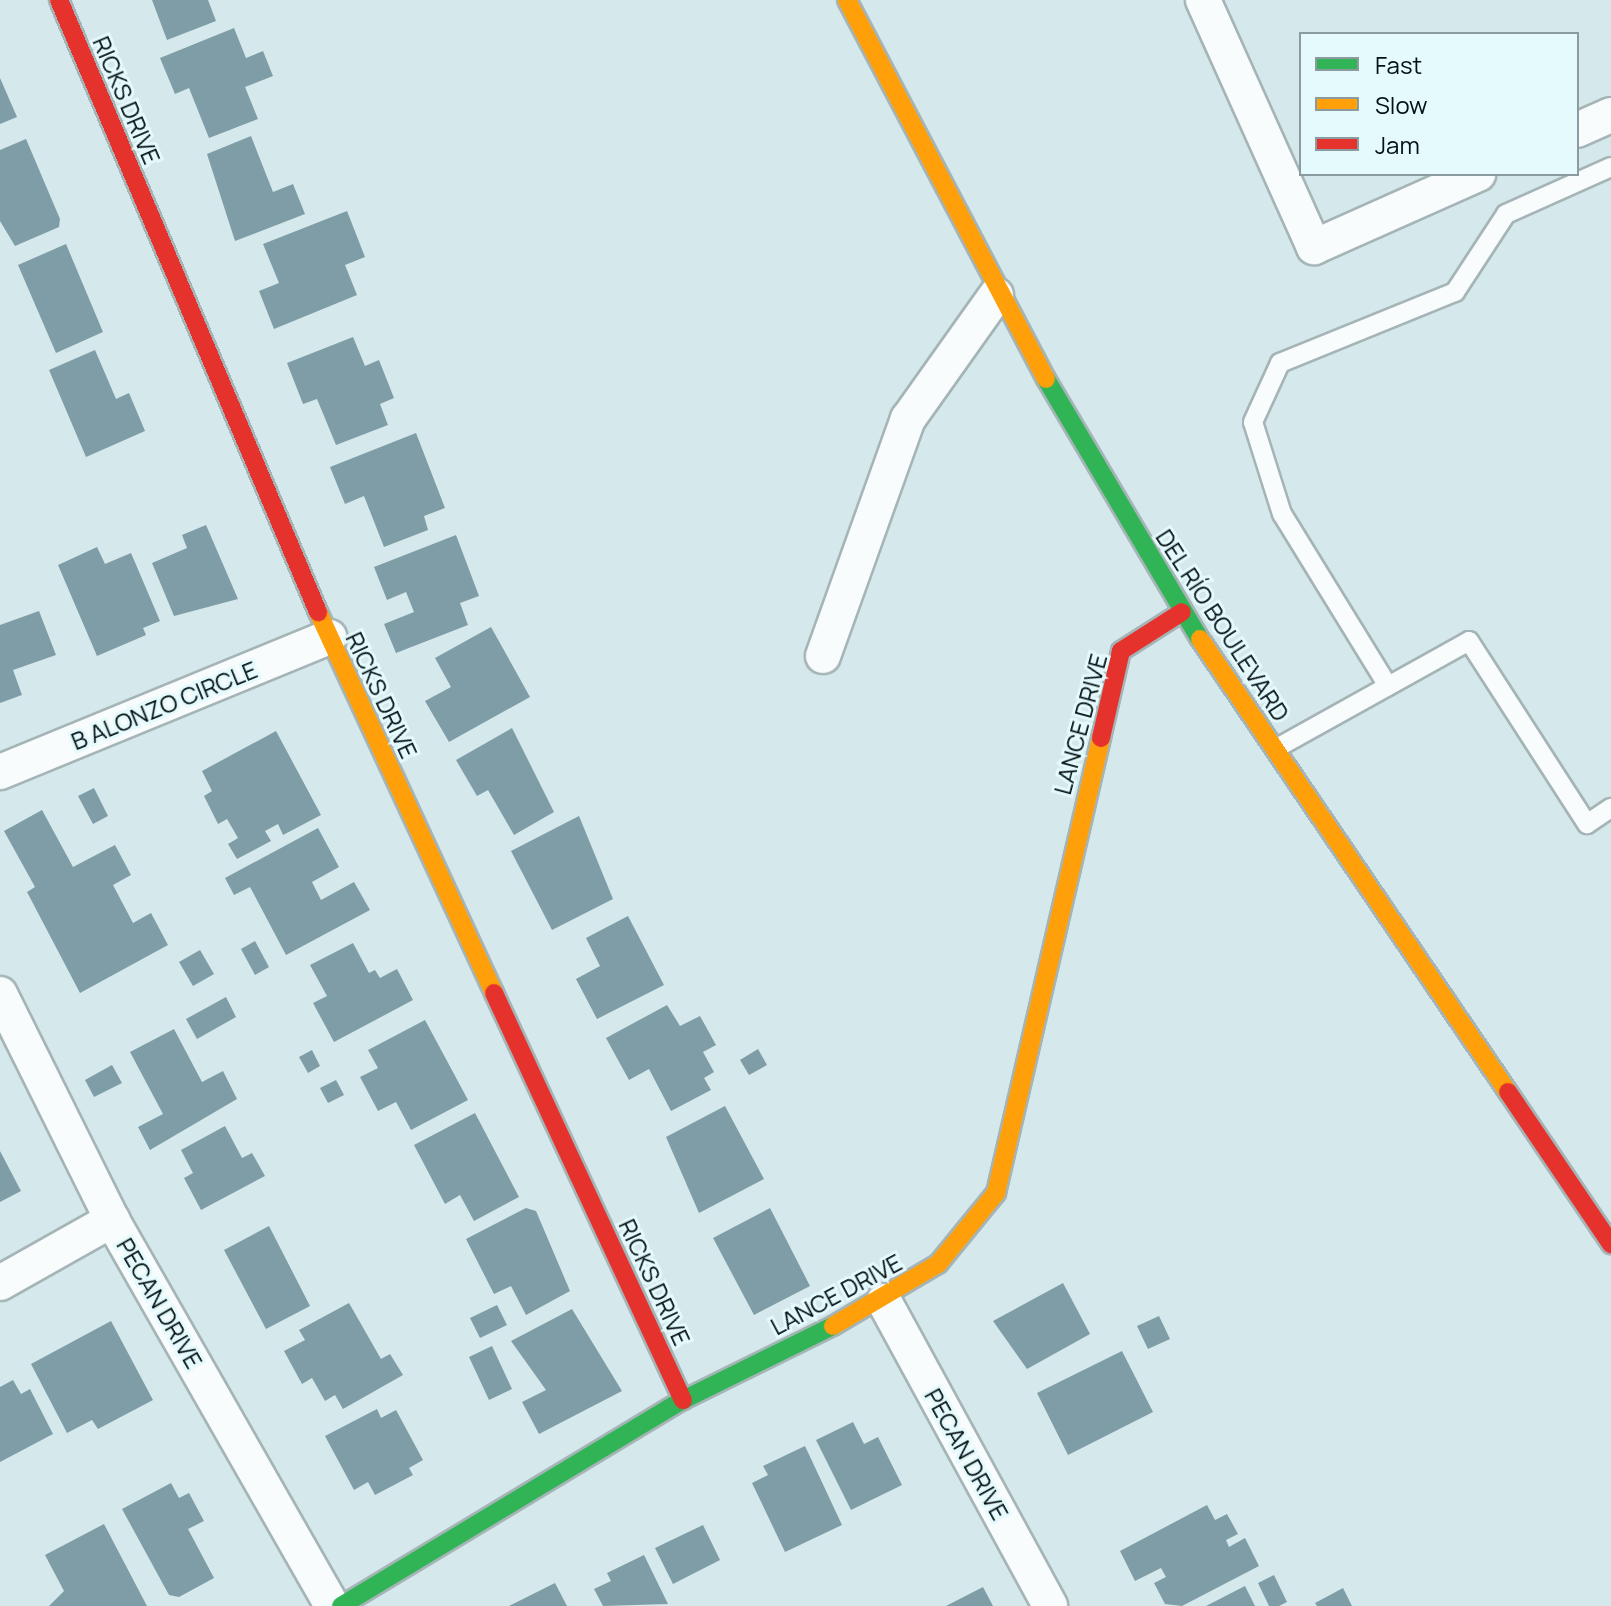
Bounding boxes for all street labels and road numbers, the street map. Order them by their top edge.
street label: RICKS DRIVE [87,32,167,168]
street label: DEL RÍO BOULEVARD [1150,523,1296,727]
street label: RICKS DRIVE [340,627,424,763]
street label: LANCE DRIVE [1047,650,1113,798]
street label: B ALONZO CIRCLE [67,655,261,755]
street label: RICKS DRIVE [613,1214,697,1350]
street label: PECAN DRIVE [111,1233,209,1373]
street label: LANCE DRIVE [765,1247,907,1341]
street label: PECAN DRIVE [919,1383,1015,1525]

